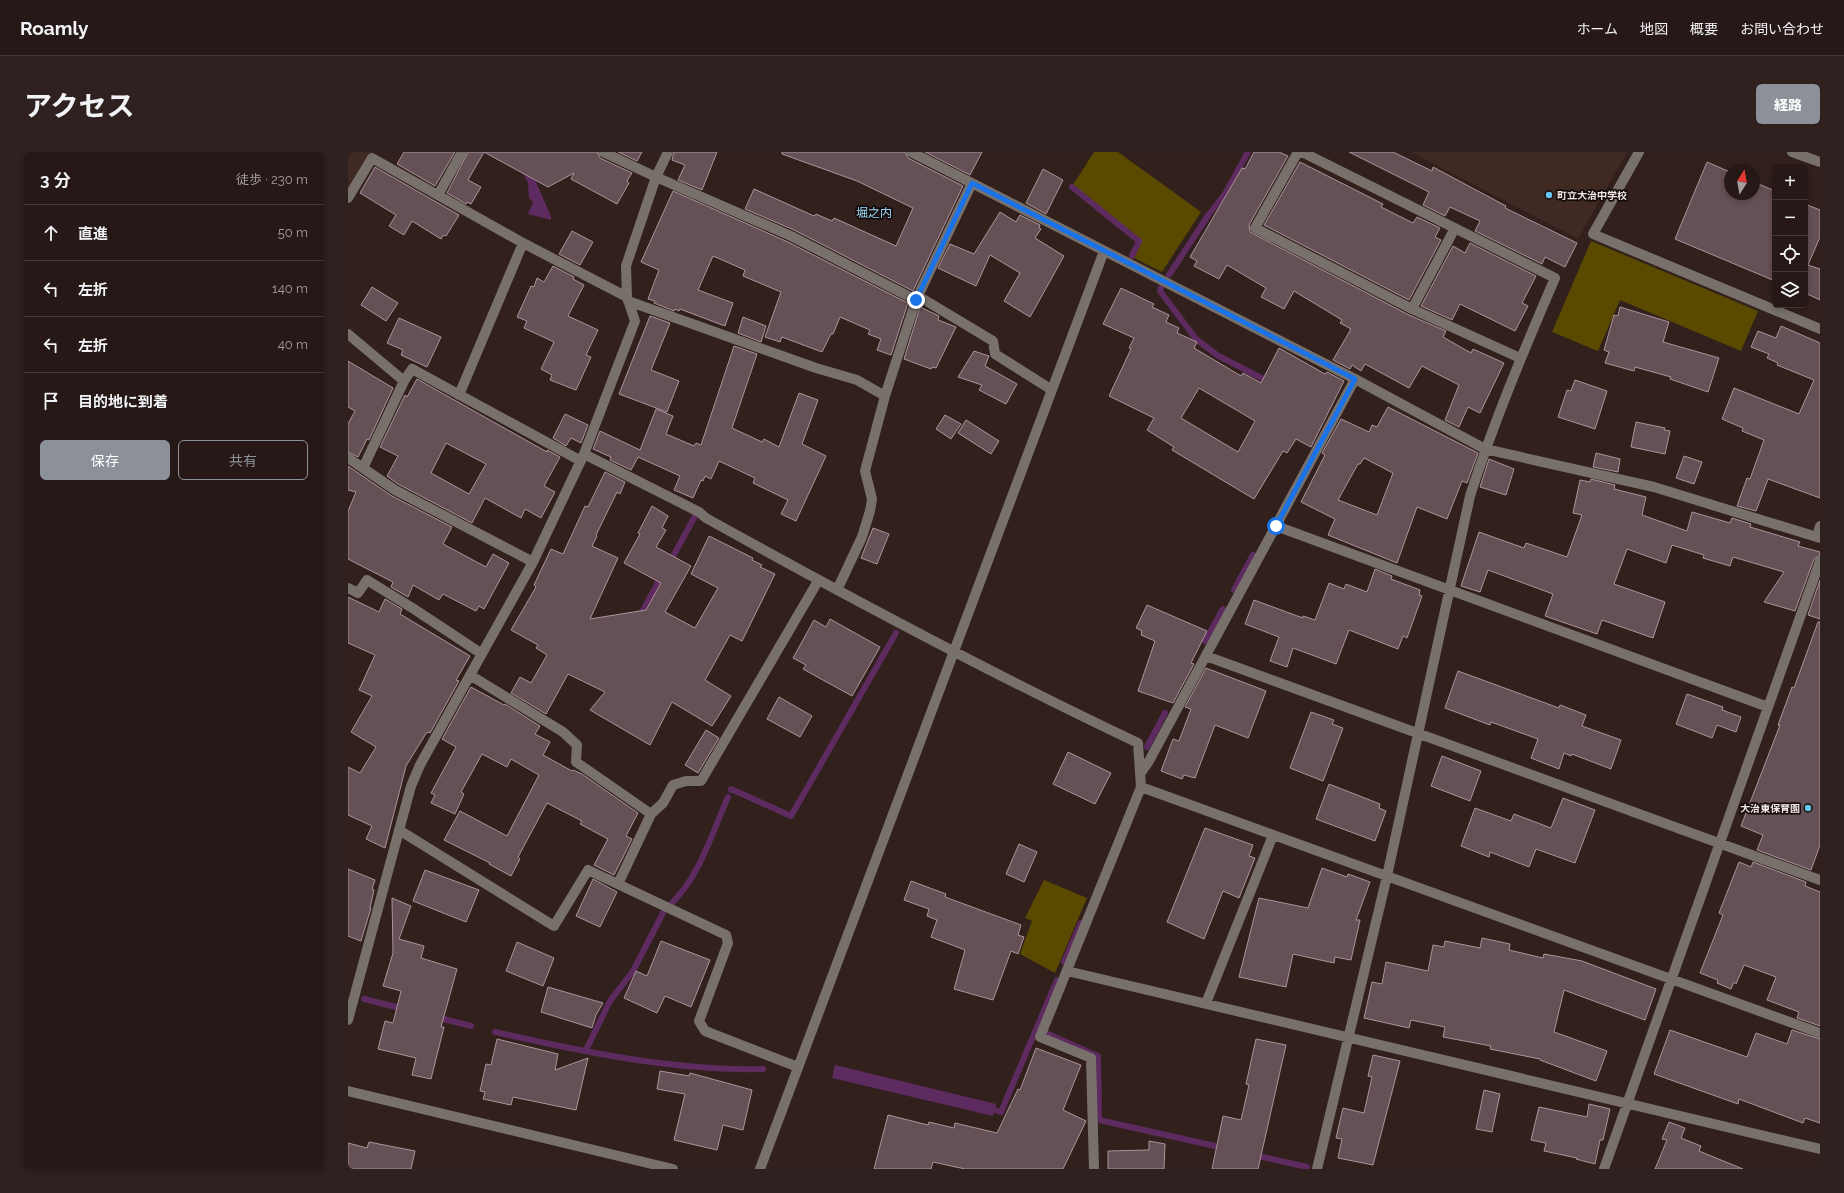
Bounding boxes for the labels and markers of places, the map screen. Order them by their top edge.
marker: 町立大治中学校 [1544,190,1554,200]
place label: 町立大治中学校 [1557,190,1627,201]
place label: 大治東保育園 [1740,803,1800,814]
marker: 大治東保育園 [1803,803,1813,813]

